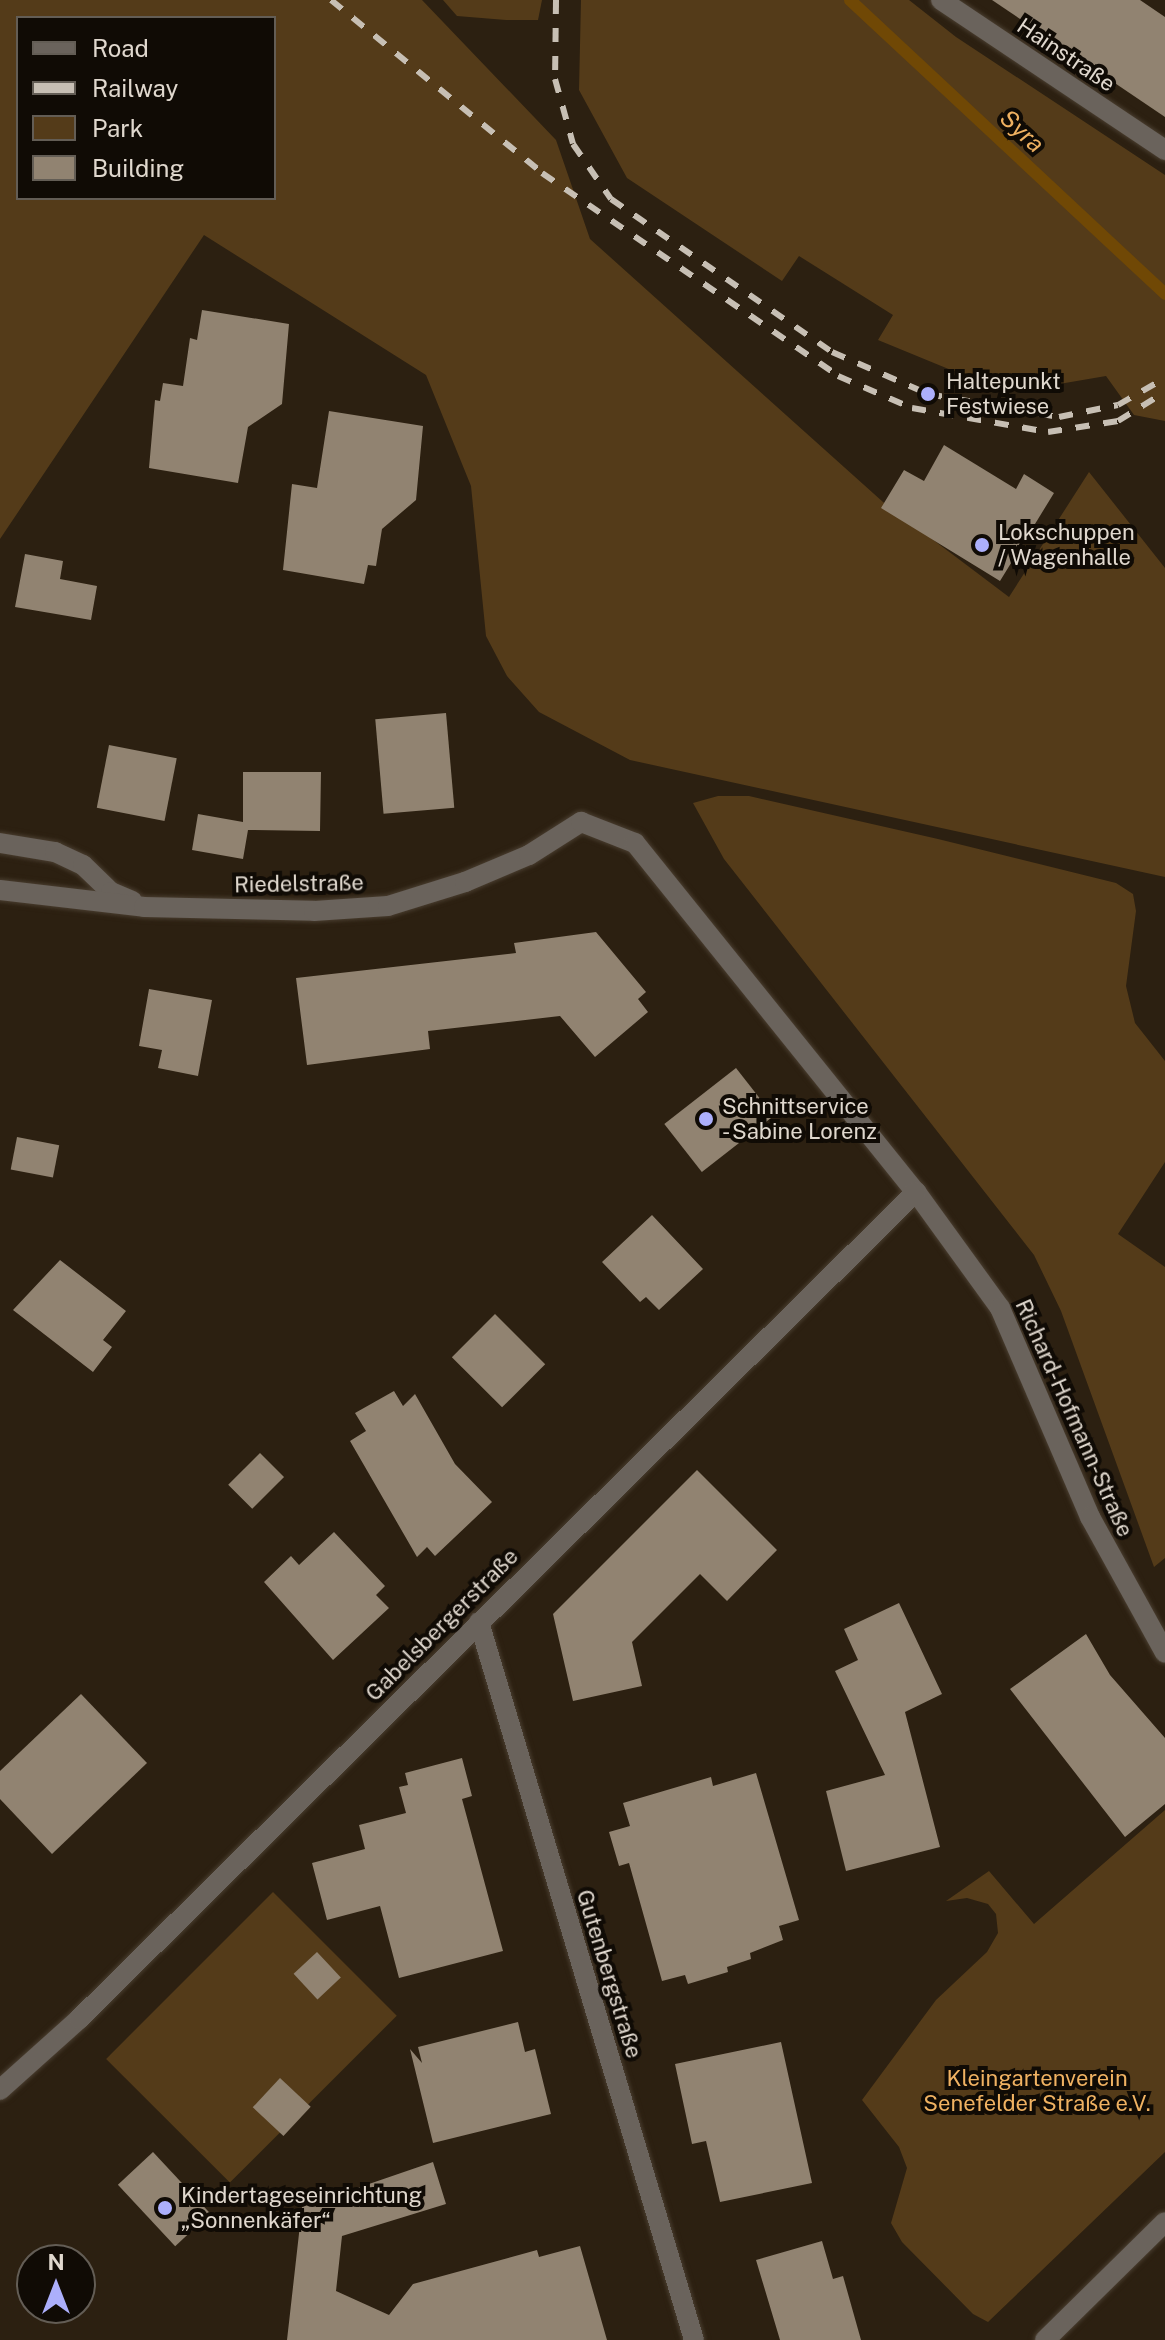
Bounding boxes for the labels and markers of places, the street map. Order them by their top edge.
place label: Haltepunkt Festwiese [946,368,1061,420]
marker: Haltepunkt Festwiese [917,383,939,405]
place label: Lokschuppen / Wagenhalle [998,519,1135,570]
marker: Lokschuppen / Wagenhalle [973,536,991,554]
place label: Schnittservice - Sabine Lorenz [722,1093,881,1144]
marker: Schnittservice - Sabine Lorenz [697,1110,715,1128]
place label: Kindertageseinrichtung „Sonnenkäfer“ [181,2182,422,2234]
marker: Kindertageseinrichtung „Sonnenkäfer“ [156,2199,174,2217]

